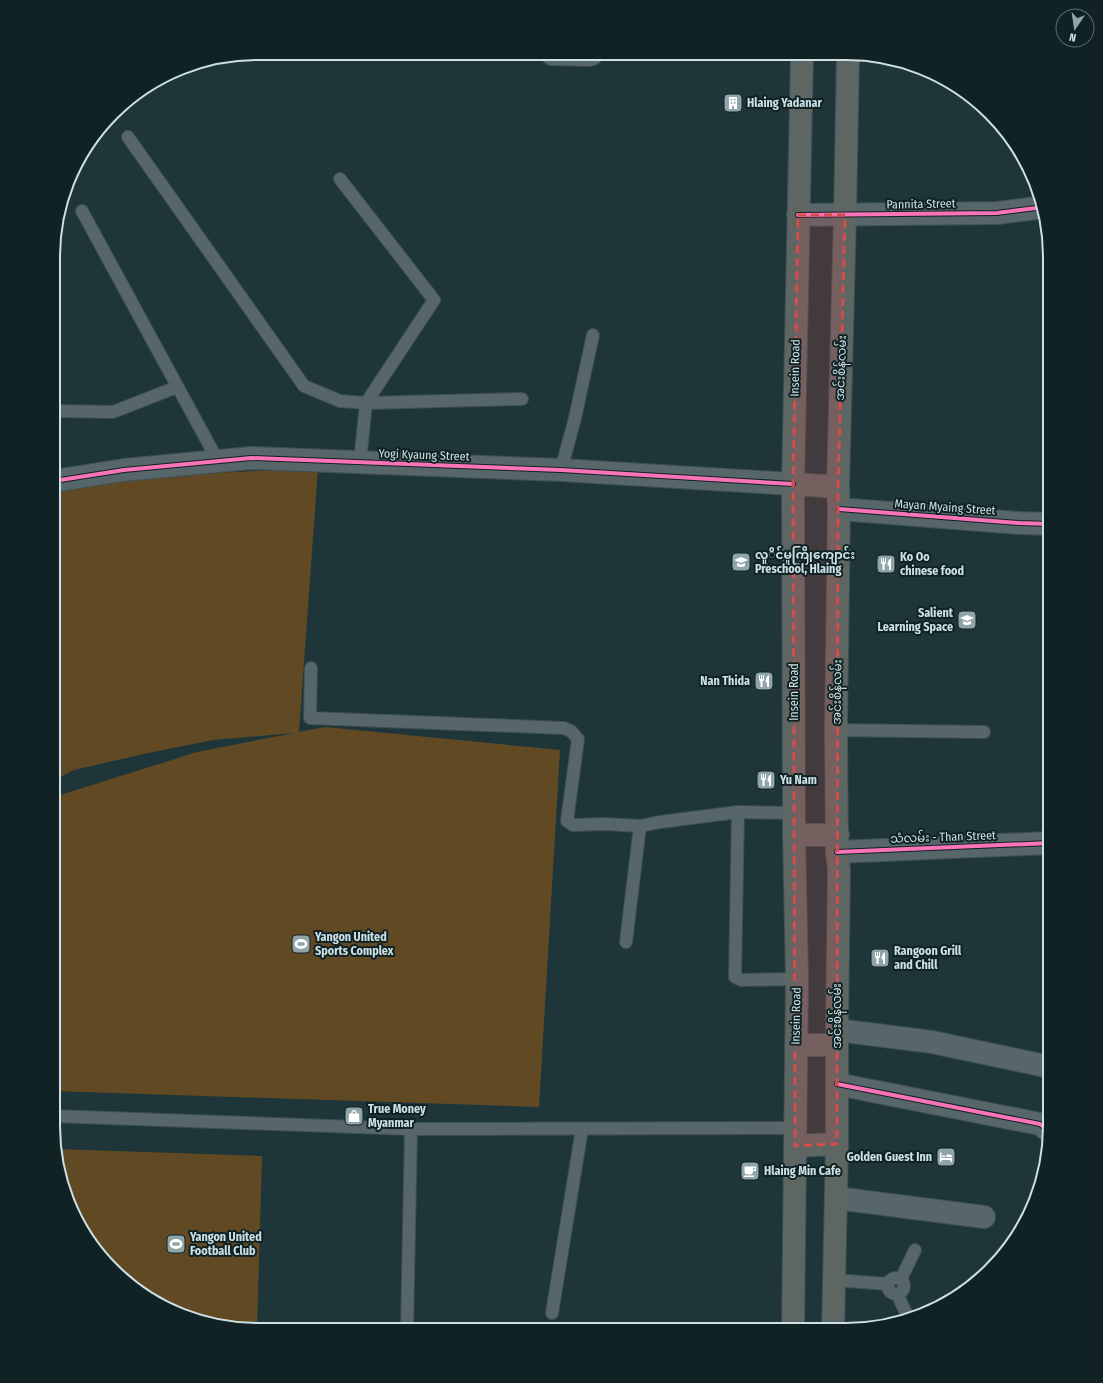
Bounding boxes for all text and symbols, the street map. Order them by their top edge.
north arrow [1055,8,1095,48]
text: N [1068,30,1078,44]
building icon: Hlaing Yadanar [722,92,744,114]
place label: Hlaing Yadanar [747,96,822,110]
street label: Pannita Street [886,196,956,212]
street label: အင်းစိန်လမ်း [831,335,852,401]
street label: Insein Road [787,339,803,397]
street label: Yogi Kyaung Street [378,446,470,464]
street label: Mayan Myaing Street [894,496,996,518]
place label: လှုိင်မူကြိုကျောင်း Preschool, Hlaing [755,545,855,576]
place label: Ko Oo chinese food [900,550,964,578]
school or university icon: လှုိင်မူကြိုကျောင်း Preschool, Hlaing [730,551,752,573]
restaurant icon: Ko Oo chinese food [875,553,897,575]
place label: Salient Learning Space [877,606,954,634]
school or university icon: Salient Learning Space [956,609,978,631]
street label: အင်းစိန်လမ်း [827,659,848,725]
street label: Insein Road [787,663,801,721]
restaurant icon: Nan Thida [753,670,775,692]
place label: Nan Thida [700,674,750,688]
restaurant icon: Yu Nam [755,769,777,791]
place label: Yu Nam [779,773,817,787]
street label: သံလမ်း - Than Street [890,826,996,846]
place label: Yangon United Sports Complex [314,930,394,958]
sports icon: Yangon United Sports Complex [290,933,312,955]
place label: Rangoon Grill and Chill [894,944,962,972]
restaurant icon: Rangoon Grill and Chill [869,947,891,969]
street label: အင်းစိန်လမ်း [828,983,847,1049]
street label: Insein Road [788,987,804,1045]
place label: True Money Myanmar [368,1102,426,1130]
shop icon: True Money Myanmar [343,1105,365,1127]
hotel icon: Golden Guest Inn [935,1146,957,1168]
place label: Golden Guest Inn [847,1150,932,1164]
cafe icon: Hlaing Min Cafe [739,1160,761,1182]
place label: Hlaing Min Cafe [764,1164,841,1178]
place label: Yangon United Football Club [189,1230,262,1258]
sports icon: Yangon United Football Club [165,1233,187,1255]

